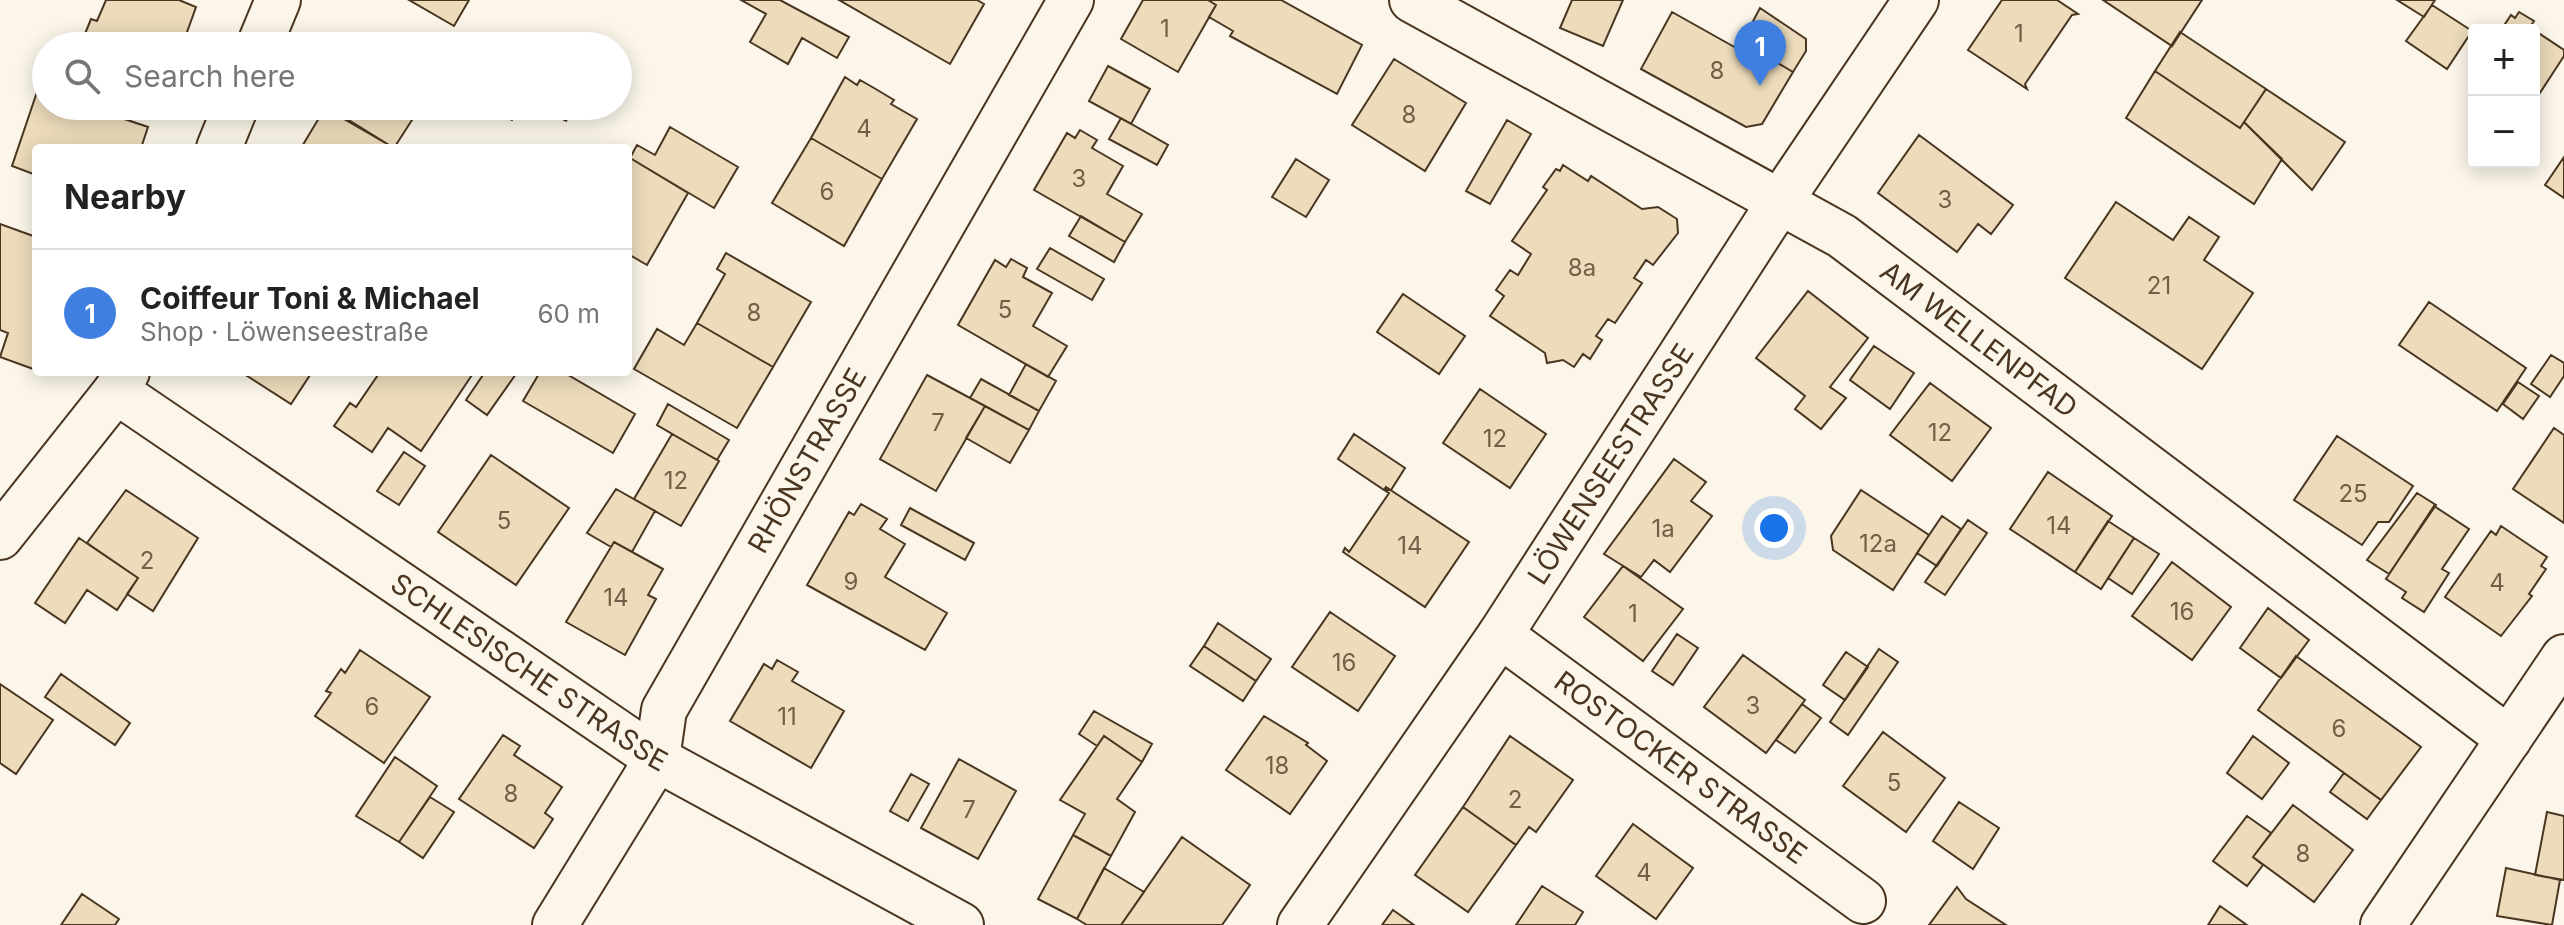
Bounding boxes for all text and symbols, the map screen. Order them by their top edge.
house number: 1 [1160,14,1170,43]
house number: 1 [2014,19,2024,48]
pin: 1 [1734,20,1786,86]
map controls [2468,24,2540,168]
button: + [2468,24,2540,96]
search box [32,32,632,120]
icon: search [60,54,104,98]
house number: 8 [1710,56,1724,85]
text: Search here [124,58,296,94]
button: − [2468,96,2540,168]
house number: 8 [1402,100,1416,129]
house number: 4 [856,114,872,143]
house number: 3 [1072,164,1086,193]
text: Nearby [64,176,186,217]
house number: 6 [820,177,834,206]
house number: 3 [1938,185,1952,214]
house number: 8a [1568,253,1596,282]
street label: AM WELLENPFAD [1874,254,2084,424]
house number: 21 [2147,271,2171,300]
text: Coiffeur Toni & Michael [140,280,480,316]
house number: 5 [998,295,1012,324]
text: 1 [84,298,96,329]
text: 60 m [537,298,600,329]
house number: 8 [747,298,761,327]
text: Shop · Löwenseestraße [140,316,429,347]
street label: LÖWENSEESTRASSE [1520,337,1701,591]
street label: RHÖNSTRASSE [741,362,873,559]
house number: 7 [931,408,945,437]
house number: 12 [1928,418,1952,447]
house number: 12 [1483,424,1507,453]
house number: 12 [664,466,688,495]
house number: 25 [2338,479,2368,508]
house number: 5 [497,506,511,535]
your location [1754,508,1794,548]
house number: 14 [2046,511,2072,540]
house number: 1a [1651,514,1675,543]
house number: 12a [1859,529,1897,558]
house number: 14 [1397,531,1423,560]
house number: 2 [140,546,154,575]
street label: SCHLESISCHE STRASSE [384,566,673,778]
house number: 9 [844,567,858,596]
house number: 4 [2489,568,2505,597]
house number: 14 [603,583,629,612]
house number: 16 [2170,597,2194,626]
house number: 1 [1628,599,1638,628]
house number: 16 [1332,648,1356,677]
street label: ROSTOCKER STRASSE [1548,664,1813,871]
house number: 3 [1746,691,1760,720]
house number: 6 [365,692,379,721]
house number: 11 [777,702,797,731]
house number: 6 [2332,714,2346,743]
house number: 18 [1265,751,1289,780]
house number: 5 [1887,768,1901,797]
house number: 8 [504,779,518,808]
house number: 2 [1508,785,1522,814]
house number: 7 [962,795,976,824]
house number: 8 [2296,839,2310,868]
house number: 4 [1636,858,1652,887]

